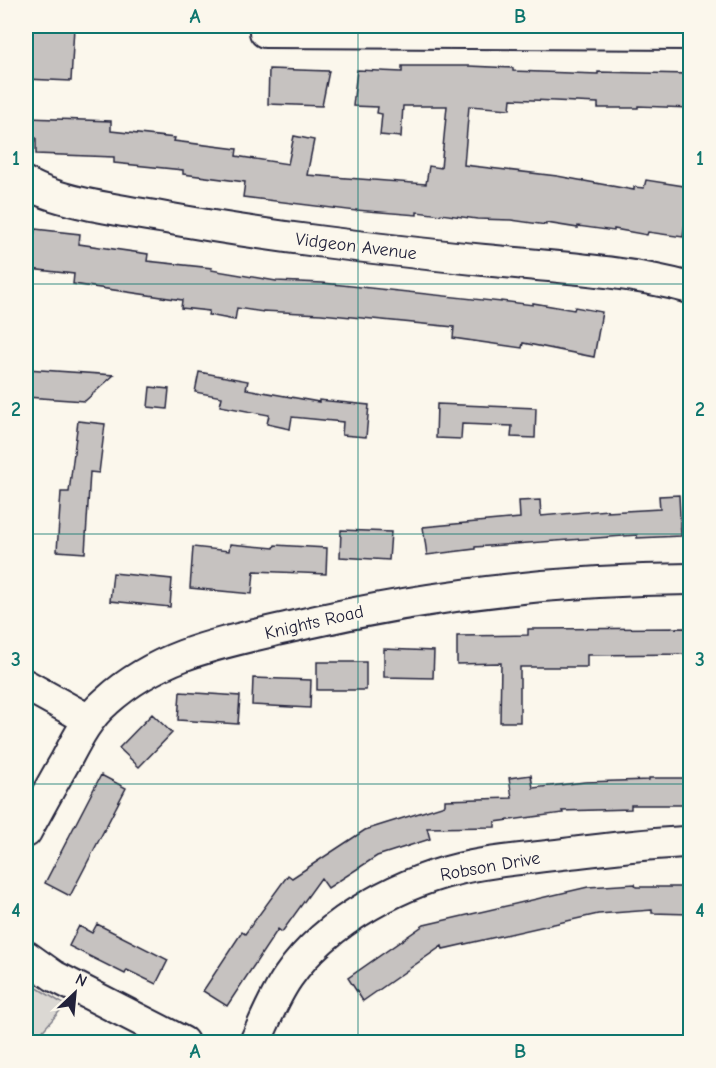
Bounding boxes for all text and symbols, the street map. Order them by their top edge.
text: A [189,5,201,28]
text: B [514,5,526,28]
text: 1 [12,147,20,170]
text: 1 [696,147,704,170]
street label: Vidgeon Avenue [294,229,418,264]
text: 2 [11,398,21,421]
text: 2 [695,398,705,421]
street label: Knights Road [263,601,366,644]
text: 3 [11,648,21,671]
text: 3 [695,648,705,671]
street label: Robson Drive [438,847,542,886]
text: 4 [11,899,21,922]
text: 4 [695,899,705,922]
north arrow [45,963,105,1023]
text: N [73,970,90,991]
text: A [189,1040,201,1063]
text: B [514,1040,526,1063]

